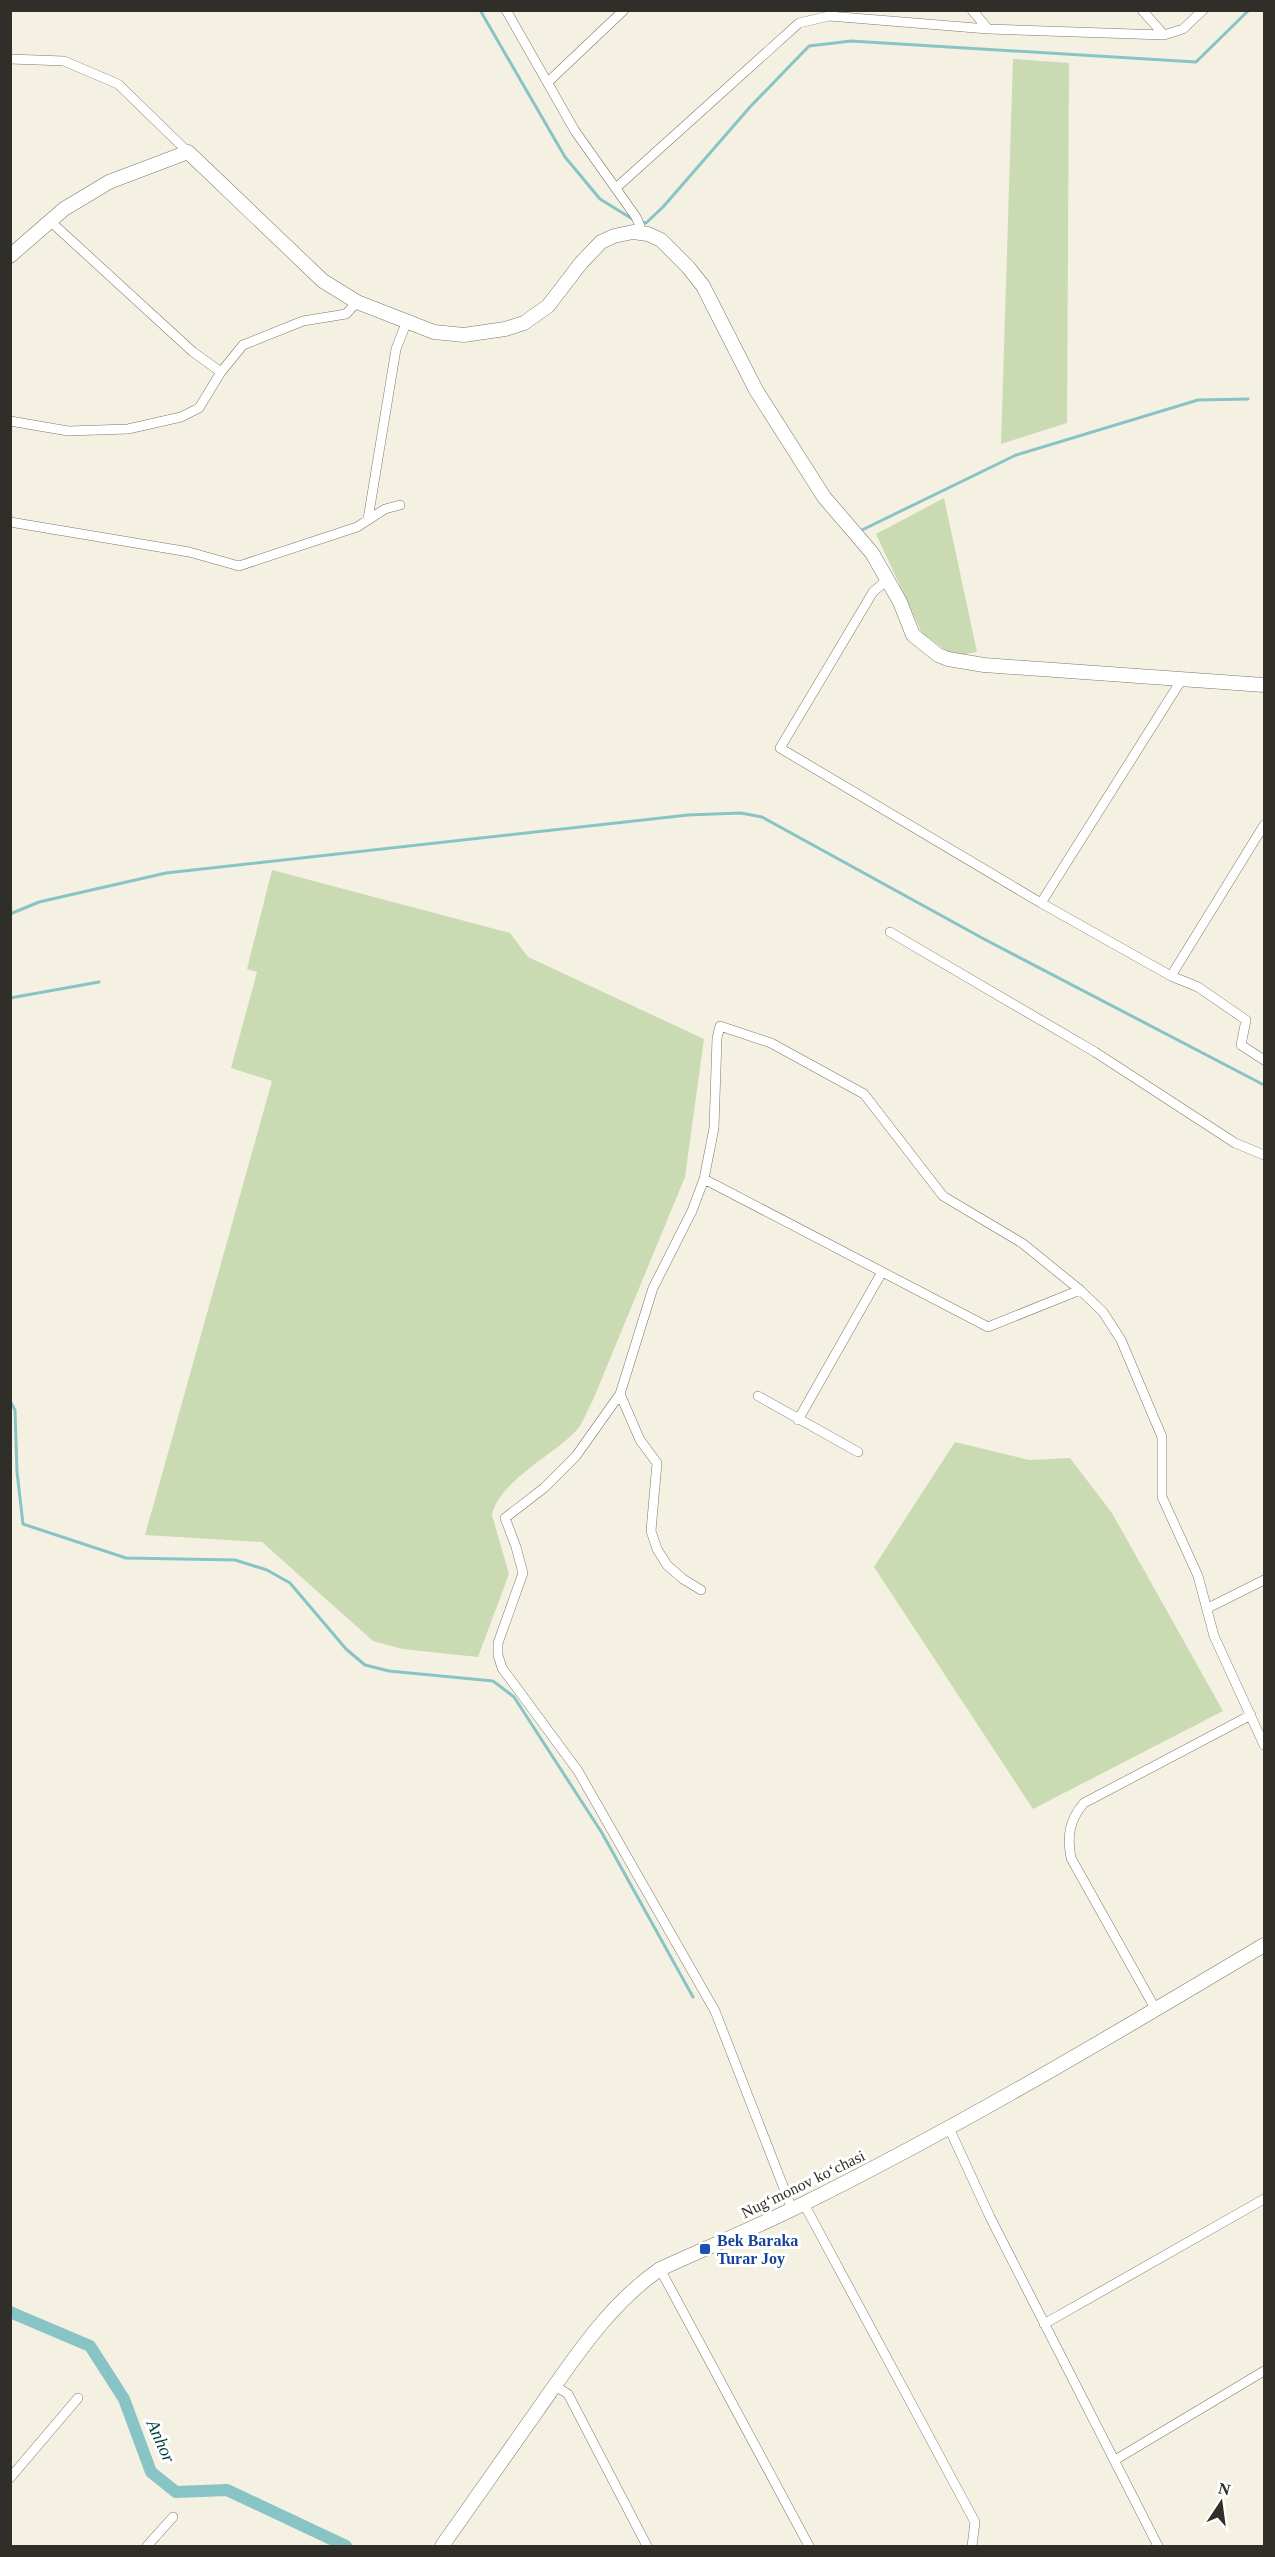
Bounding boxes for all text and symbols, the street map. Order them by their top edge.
street label: Nugʻmonov koʻchasi [738,2146,869,2222]
place label: Bek Baraka Turar Joy [717,2232,798,2268]
marker: Bek Baraka Turar Joy [698,2242,712,2256]
water label: Anhor [142,2415,180,2467]
north arrow [1191,2473,1251,2533]
text: N [1217,2479,1232,2499]

